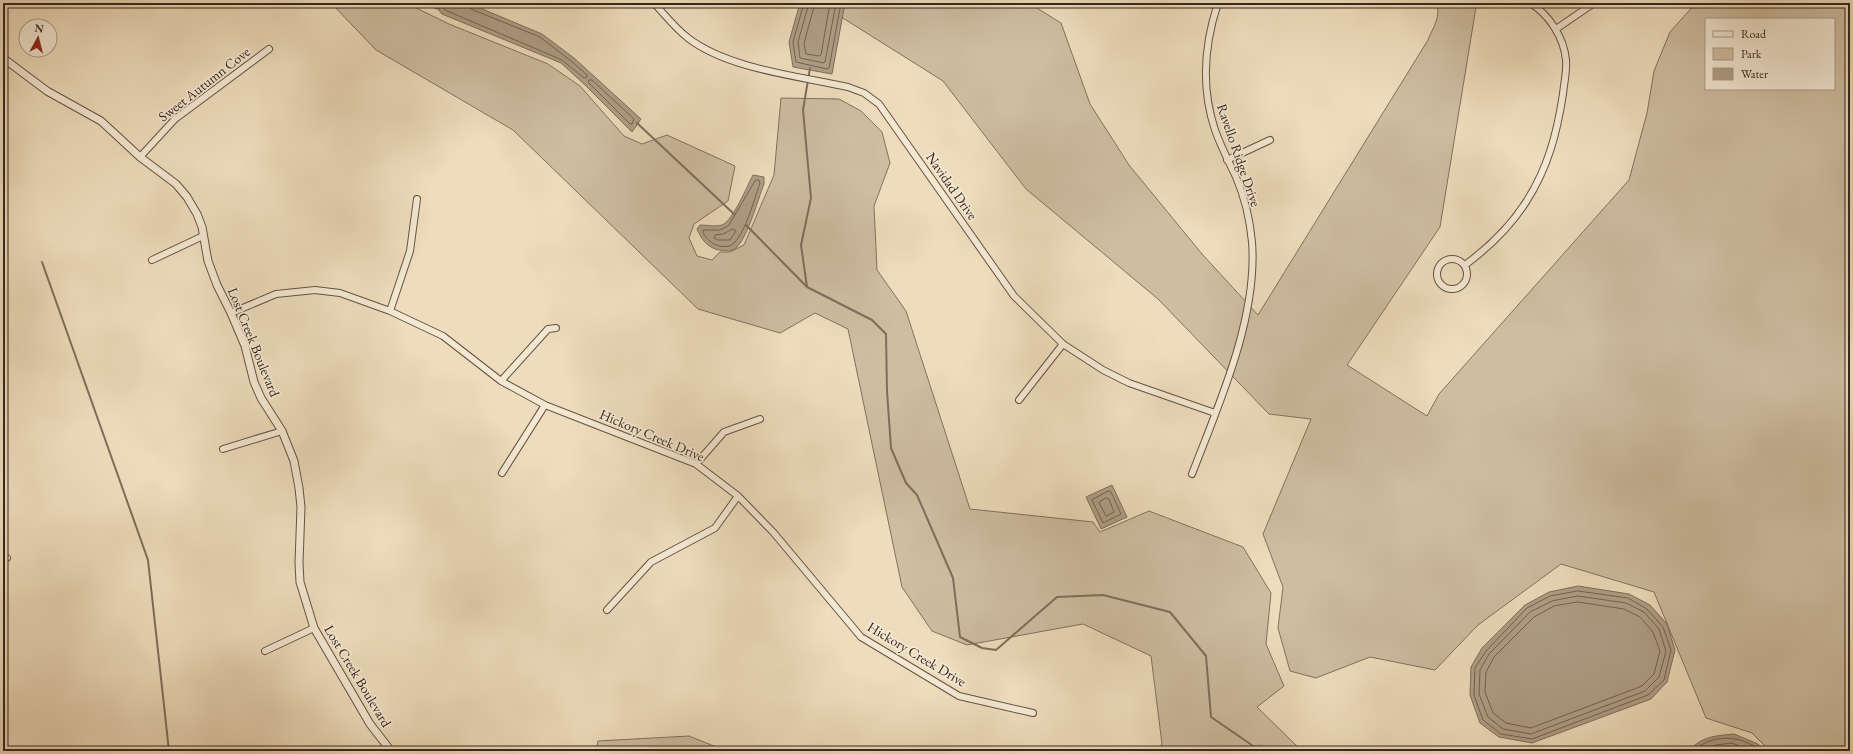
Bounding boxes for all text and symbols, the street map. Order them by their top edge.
north arrow [18,18,58,58]
legend [1705,18,1835,90]
text: N [34,21,45,36]
text: Road [1741,26,1767,42]
street label: Sweet Autumn Cove [155,42,254,125]
text: Park [1741,46,1762,62]
text: Water [1741,66,1768,82]
street label: Ravello Ridge Drive [1213,101,1265,209]
street label: Navidad Drive [922,149,982,224]
street label: Lost Creek Boulevard [224,285,284,400]
street label: Hickory Creek Drive [597,405,708,465]
street label: Hickory Creek Drive [864,617,970,691]
street label: Lost Creek Boulevard [320,622,396,731]

